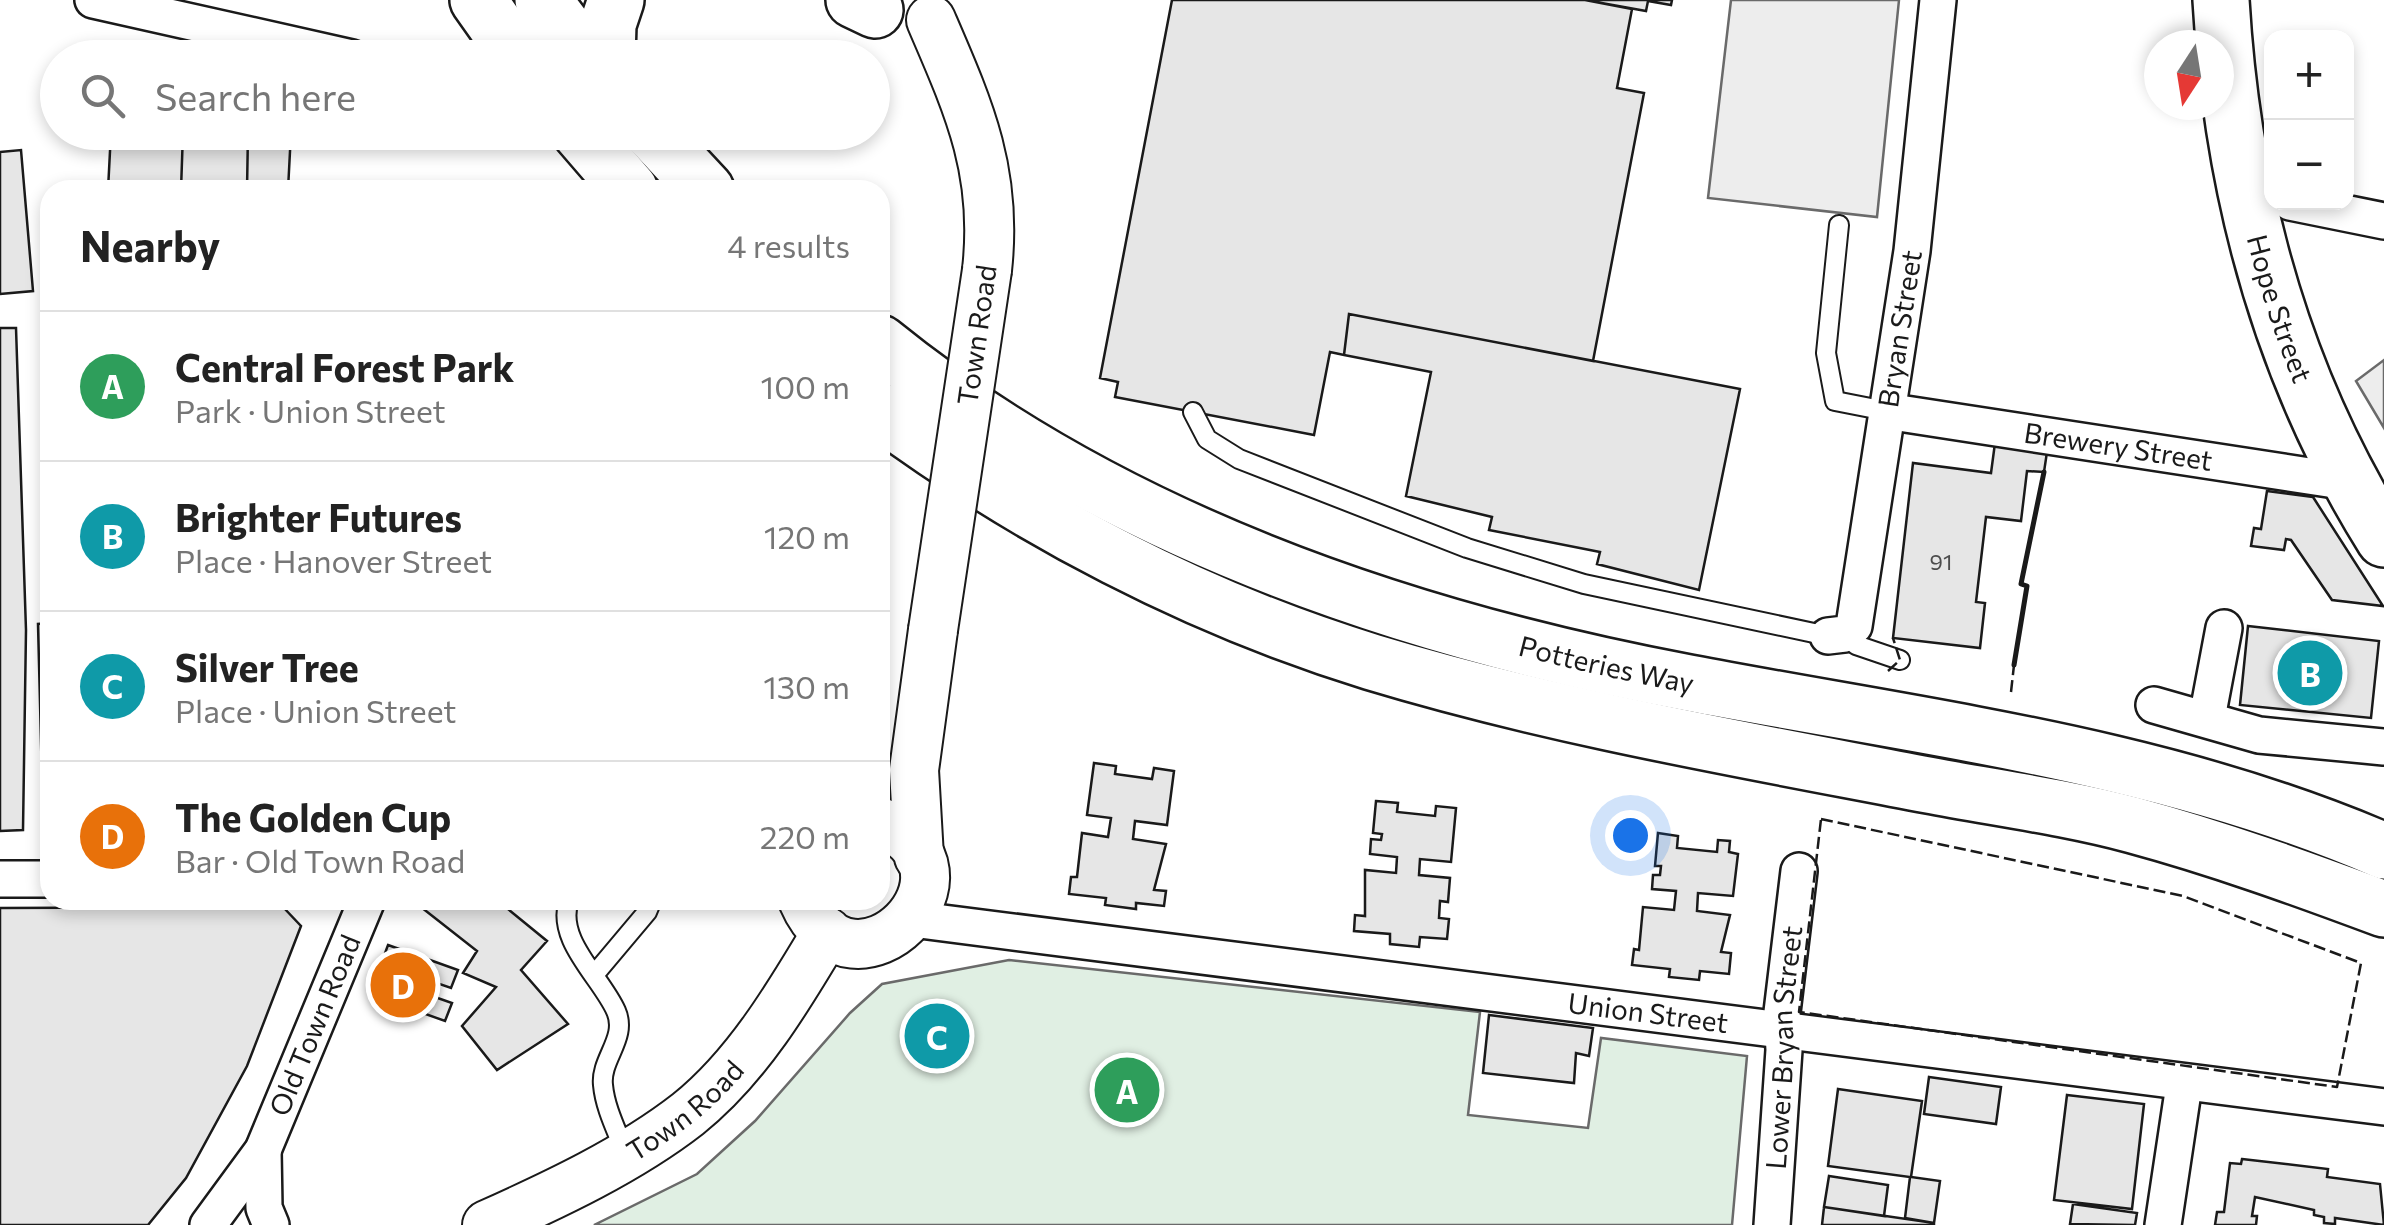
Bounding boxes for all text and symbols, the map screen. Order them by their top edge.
north arrow [2144,30,2234,120]
map controls [2264,30,2354,210]
button: + [2264,30,2354,120]
search box [40,40,890,150]
icon: search [75,68,130,123]
text: Search here [155,72,356,119]
button: − [2264,120,2354,210]
text: Nearby [80,219,220,271]
text: 4 results [727,225,850,265]
street label: Hope Street [2241,231,2320,387]
street label: Bryan Street [1870,248,1928,410]
street label: Town Road [949,263,1003,407]
text: Central Forest Park [175,343,514,390]
text: A [101,366,124,406]
text: 100 m [761,366,850,406]
text: Park · Union Street [175,390,446,430]
street label: Brewery Street [2022,414,2215,477]
text: Brighter Futures [175,493,462,540]
text: B [102,516,123,556]
text: 120 m [764,516,850,556]
text: Place · Hanover Street [175,540,492,580]
house number: 91 [1930,548,1952,575]
street label: Potteries Way [1516,628,1697,700]
pin: B [2278,636,2342,710]
text: Silver Tree [175,643,359,690]
text: C [102,666,123,706]
text: 130 m [763,666,850,706]
text: Place · Union Street [175,690,456,730]
text: The Golden Cup [175,793,451,840]
your location [1605,810,1656,861]
text: D [101,816,124,856]
text: 220 m [760,816,850,856]
text: Bar · Old Town Road [175,840,465,880]
street label: Lower Bryan Street [1758,924,1808,1170]
street label: Old Town Road [261,929,367,1121]
pin: D [370,948,436,1022]
street label: Union Street [1566,985,1730,1039]
pin: C [904,998,970,1074]
pin: A [1094,1052,1160,1128]
street label: Town Road [620,1053,750,1167]

